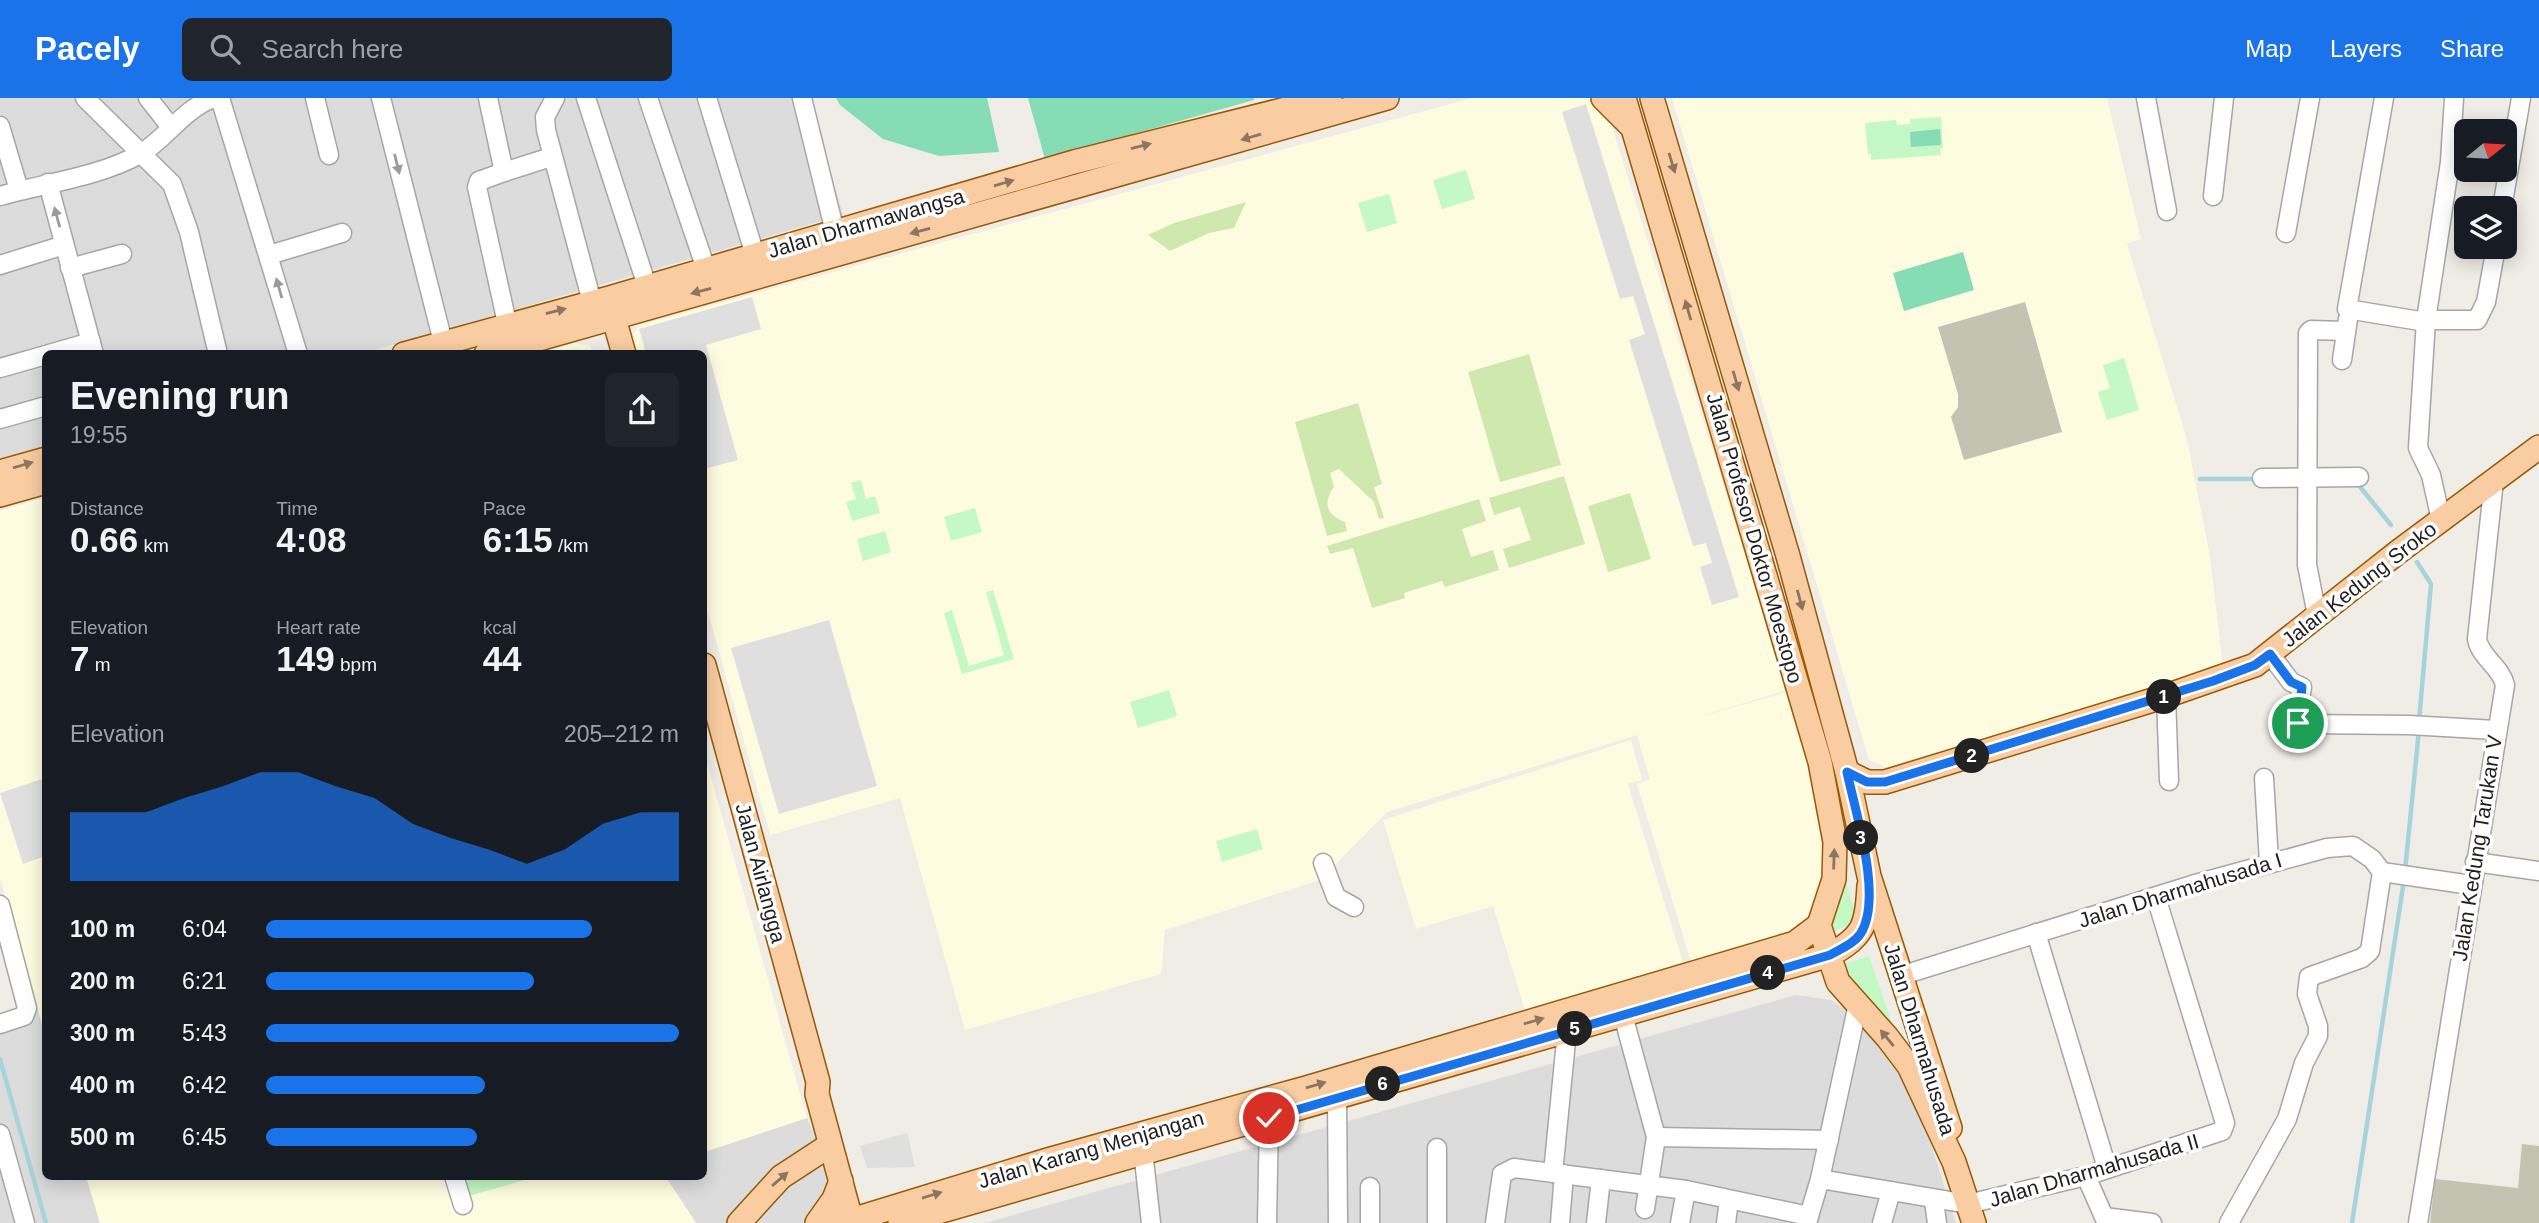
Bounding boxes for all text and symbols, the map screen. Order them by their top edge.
search box [182,18,672,81]
text: Pacely [35,30,140,67]
icon: search [206,30,244,68]
text: Search here [262,34,403,64]
text: Map [2245,35,2292,62]
text: Layers [2330,35,2402,62]
text: Share [2440,35,2504,62]
north arrow [2454,119,2516,182]
map controls [2454,119,2517,259]
one-way arrow [1240,132,1261,142]
one-way arrow [1130,140,1152,151]
one-way arrow [392,153,403,175]
one-way arrow [1667,153,1677,174]
one-way arrow [993,177,1015,188]
street label: Jalan Dharmawangsa [765,184,967,262]
button: layers [2454,196,2517,259]
one-way arrow [51,206,61,227]
one-way arrow [909,226,931,237]
one-way arrow [273,277,284,299]
one-way arrow [690,287,711,297]
one-way arrow [1682,299,1693,321]
one-way arrow [545,305,567,316]
one-way arrow [1732,371,1742,392]
button: share [605,373,679,447]
text: Evening run [70,375,290,417]
street label: Jalan Profesor Doktor Moestopo [1702,390,1808,686]
text: 19:55 [70,422,128,448]
one-way arrow [13,460,34,470]
text: Distance [70,498,144,519]
text: Time [276,498,318,519]
text: Pace [483,498,526,519]
street label: Jalan Kedung Sroko [2277,517,2441,651]
text: 0.66 [70,520,138,559]
text: 4:08 [276,520,346,559]
text: 6:15 [483,520,553,559]
text: km [138,535,169,556]
text: /km [553,535,589,556]
one-way arrow [1795,589,1806,611]
text: Elevation [70,617,148,638]
text: Heart rate [276,617,361,638]
text: kcal [483,617,516,638]
text: 7 [70,639,89,678]
text: 149 [276,639,335,678]
text: 44 [483,639,522,678]
text: m [89,654,111,675]
text: bpm [335,654,377,675]
pin: 1 [2146,680,2182,714]
text: 1 [2158,686,2169,707]
pin [2268,693,2328,753]
icon: arrive [2279,704,2317,742]
text: Elevation [70,721,165,747]
text: 205–212 m [564,721,679,747]
street label: Jalan Kedung Tarukan V [2448,733,2506,963]
pin: 2 [1954,738,1990,774]
text: 2 [1966,745,1977,766]
street label: Jalan Airlangga [731,801,791,946]
pin: 3 [1843,820,1878,856]
text: 3 [1855,827,1866,848]
one-way arrow [1829,847,1840,869]
street label: Jalan Dharmahusada I [2076,848,2284,932]
text: 100 m [70,916,135,942]
text: 6:04 [182,916,227,942]
street label: Jalan Dharmahusada [1880,940,1960,1138]
pin: 4 [1750,956,1786,990]
text: 4 [1762,962,1773,983]
text: 200 m [70,968,135,994]
text: 6:21 [182,968,227,994]
pin: 5 [1558,1012,1592,1046]
one-way arrow [1524,1015,1545,1025]
text: 5 [1569,1018,1580,1039]
text: 300 m [70,1020,135,1046]
text: 5:43 [182,1020,227,1046]
one-way arrow [1880,1030,1895,1048]
pin: 6 [1366,1066,1400,1102]
text: 400 m [70,1072,135,1098]
text: 6:42 [182,1072,227,1098]
text: 6 [1377,1073,1388,1094]
one-way arrow [1306,1080,1327,1090]
pin [1239,1088,1299,1148]
icon: check [1250,1099,1288,1137]
street label: Jalan Karang Menjangan [976,1106,1206,1192]
text: 500 m [70,1124,135,1150]
text: 6:45 [182,1124,227,1150]
street label: Jalan Dharmahusada II [1986,1129,2202,1211]
one-way arrow [771,1171,789,1187]
one-way arrow [922,1190,943,1200]

